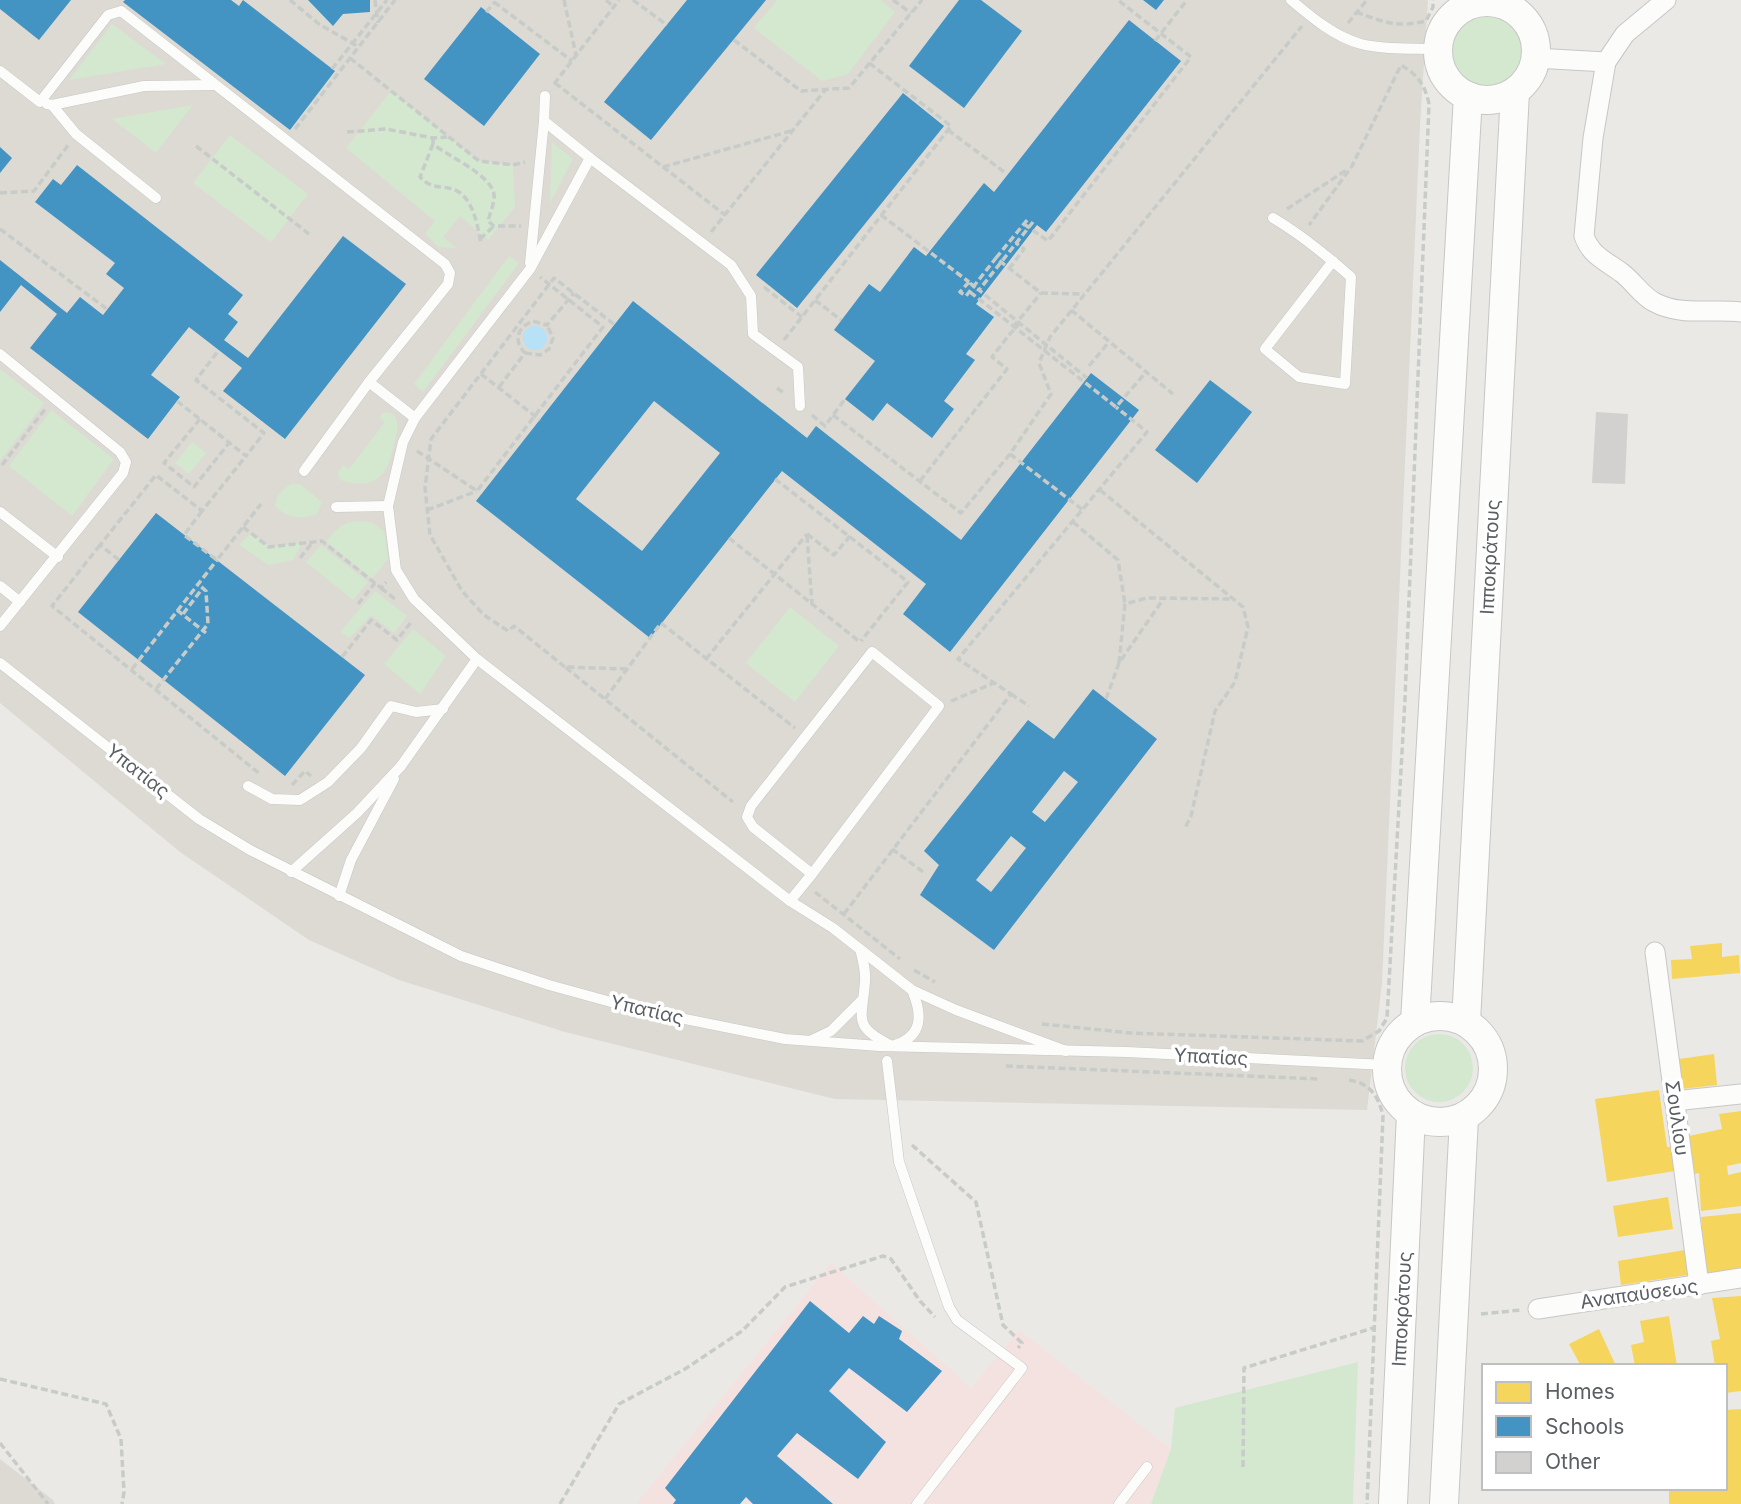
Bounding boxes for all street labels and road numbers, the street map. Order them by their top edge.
street label: Ιπποκράτους [1475,499,1505,615]
street label: Υπατίας [102,739,174,803]
street label: Υπατίας [608,990,686,1030]
street label: Υπατίας [1173,1044,1249,1070]
street label: Σουλίου [1660,1079,1694,1157]
street label: Ιπποκράτους [1387,1251,1417,1367]
street label: Αναπαύσεως [1579,1274,1699,1314]

